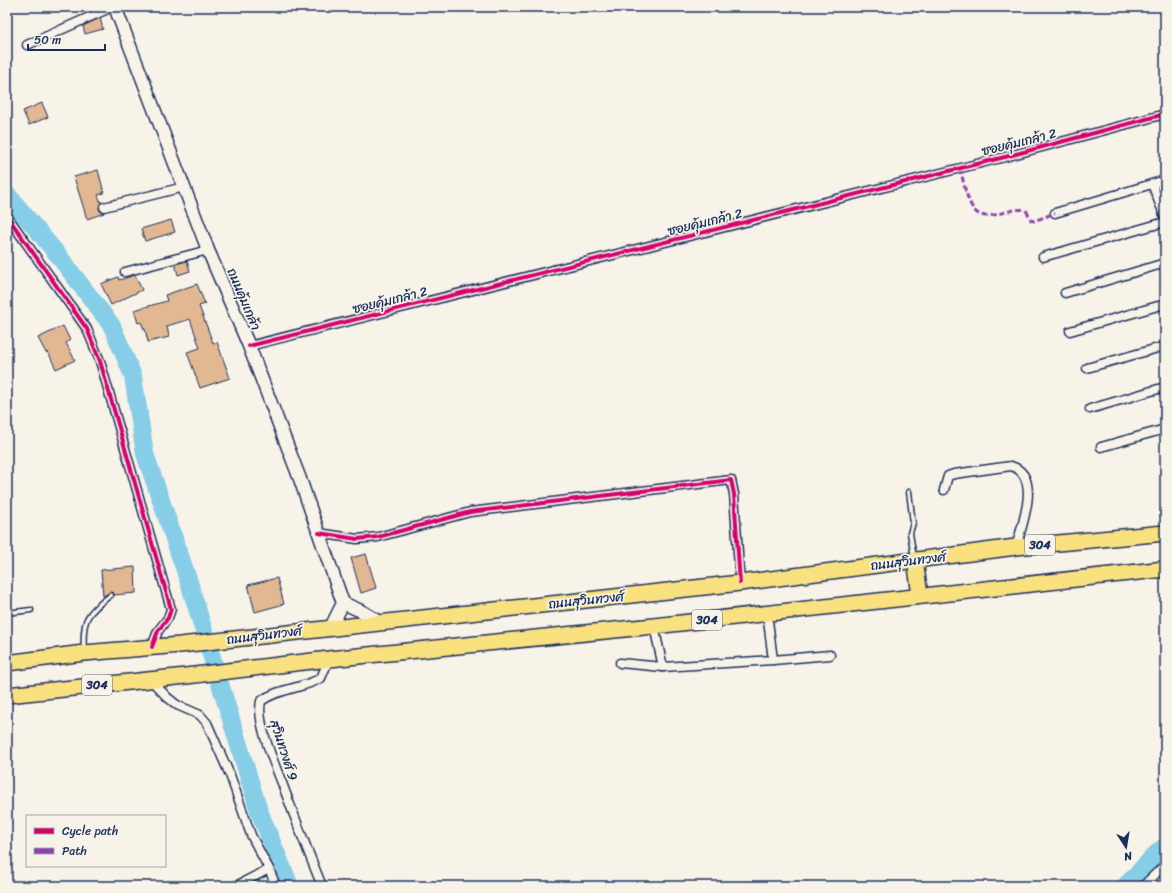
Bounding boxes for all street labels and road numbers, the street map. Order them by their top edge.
street label: ซอยคุ้มเกล้า 2 [979,121,1059,162]
street label: ซอยคุ้มเกล้า 2 [665,201,745,242]
street label: ถนนคุ้มเกล้า [220,264,268,334]
street label: ซอยคุ้มเกล้า 2 [350,279,430,320]
road number: 304 [1025,535,1055,555]
street label: ถนนสุวินทวงศ์ [869,545,950,577]
street label: ถนนสุวินทวงศ์ [547,584,628,615]
road number: 304 [692,610,722,630]
street label: ถนนสุวินทวงศ์ [225,619,306,651]
road number: 304 [82,675,112,695]
street label: สุวินทวงศ์ 9 [263,715,305,784]

